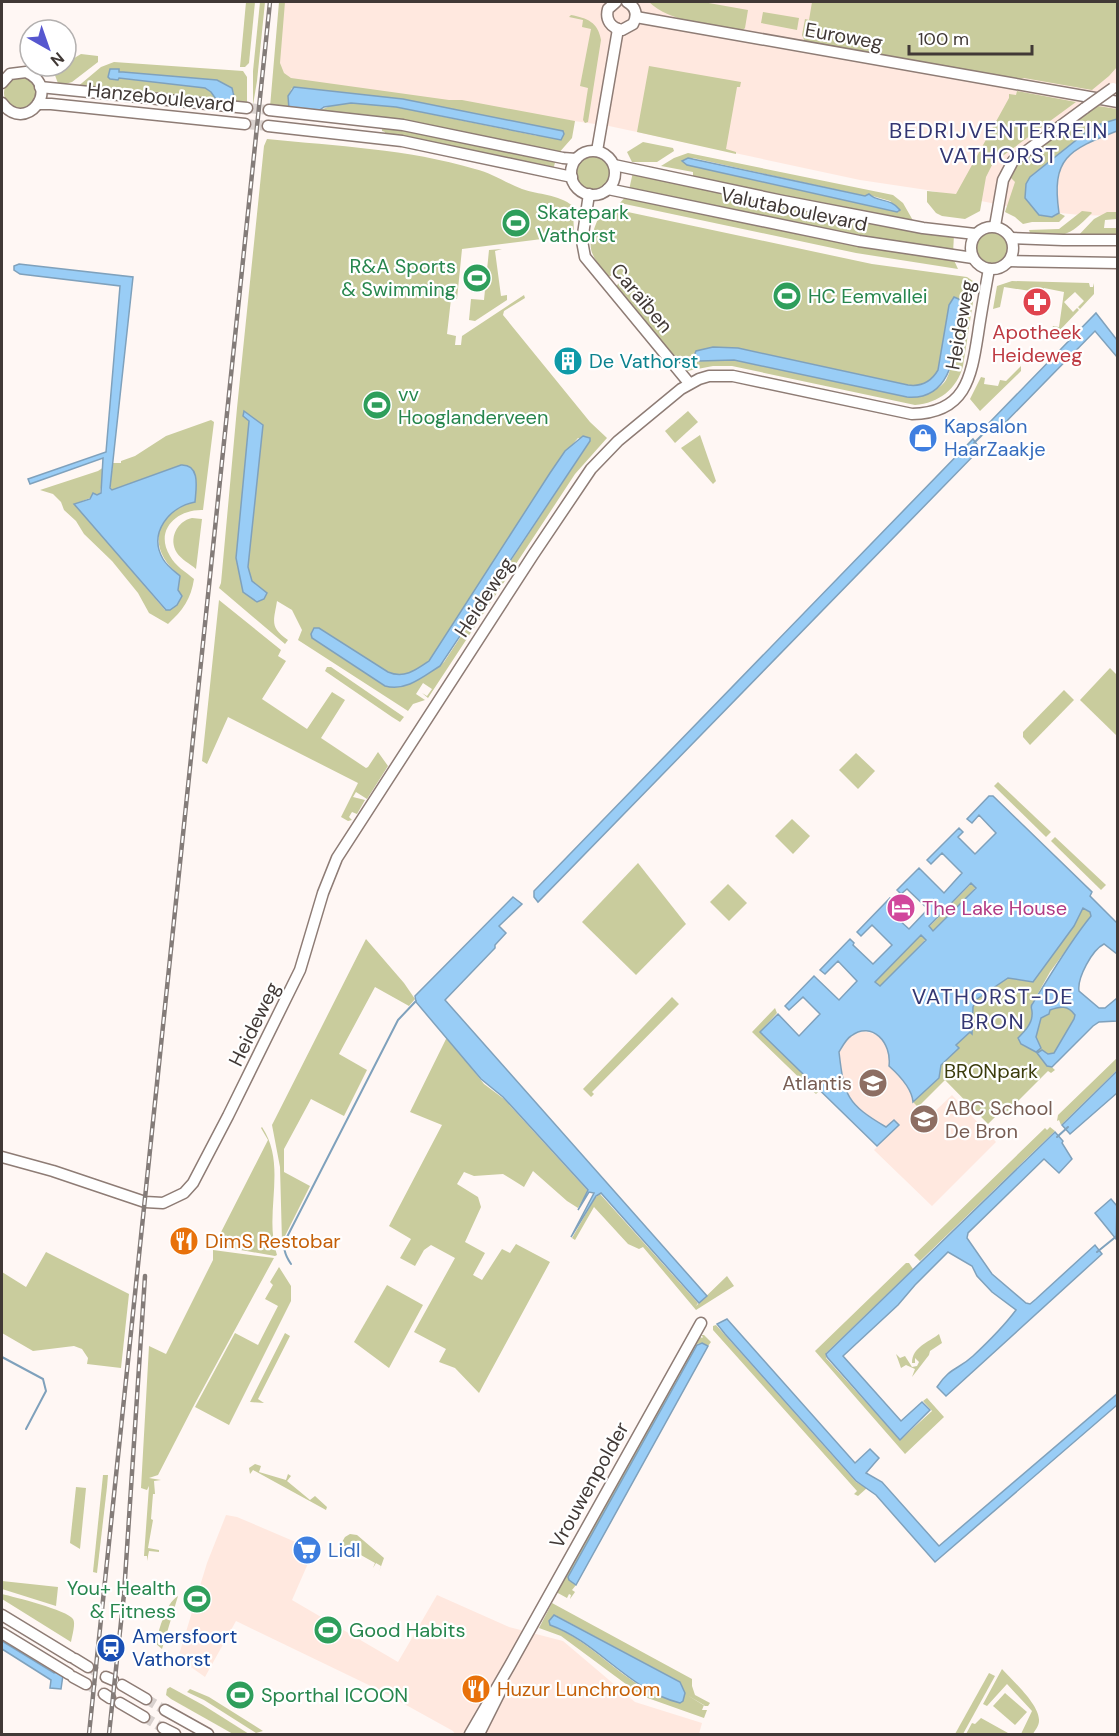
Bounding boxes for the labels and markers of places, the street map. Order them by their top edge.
place label: Skatepark Vathorst [537,199,629,248]
sports icon: Skatepark Vathorst [500,207,532,239]
place label: R&A Sports & Swimming [341,253,456,302]
sports icon: R&A Sports & Swimming [461,262,493,294]
sports icon: HC Eemvallei [771,280,803,312]
place label: HC Eemvallei [808,283,928,309]
pharmacy icon: Apotheek Heideweg [1021,286,1053,318]
place label: Apotheek Heideweg [992,319,1082,368]
building icon: De Vathorst [552,345,584,377]
place label: De Vathorst [589,348,698,374]
place label: vv Hooglanderveen [398,381,548,430]
sports icon: vv Hooglanderveen [361,389,393,421]
place label: Kapsalon HaarZaakje [944,413,1046,462]
shop icon: Kapsalon HaarZaakje [907,422,939,454]
hotel icon: The Lake House [885,892,917,924]
place label: The Lake House [922,895,1067,921]
school or university icon: Atlantis [857,1067,889,1099]
place label: Atlantis [782,1070,852,1096]
place label: ABC School De Bron [945,1095,1053,1144]
school or university icon: ABC School De Bron [908,1103,940,1135]
restaurant icon: DimS Restobar [168,1225,200,1257]
place label: DimS Restobar [205,1228,341,1254]
supermarket icon: Lidl [291,1534,323,1566]
place label: Lidl [328,1537,360,1563]
place label: You+ Health & Fitness [67,1575,176,1624]
sports icon: You+ Health & Fitness [181,1583,213,1615]
sports icon: Good Habits [312,1614,344,1646]
place label: Good Habits [349,1617,465,1643]
place label: Amersfoort Vathorst [132,1623,237,1672]
station icon: Amersfoort Vathorst [95,1632,127,1664]
restaurant icon: Huzur Lunchroom [460,1673,492,1705]
place label: Huzur Lunchroom [497,1676,660,1702]
sports icon: Sporthal ICOON [224,1679,256,1711]
place label: Sporthal ICOON [261,1682,408,1708]

